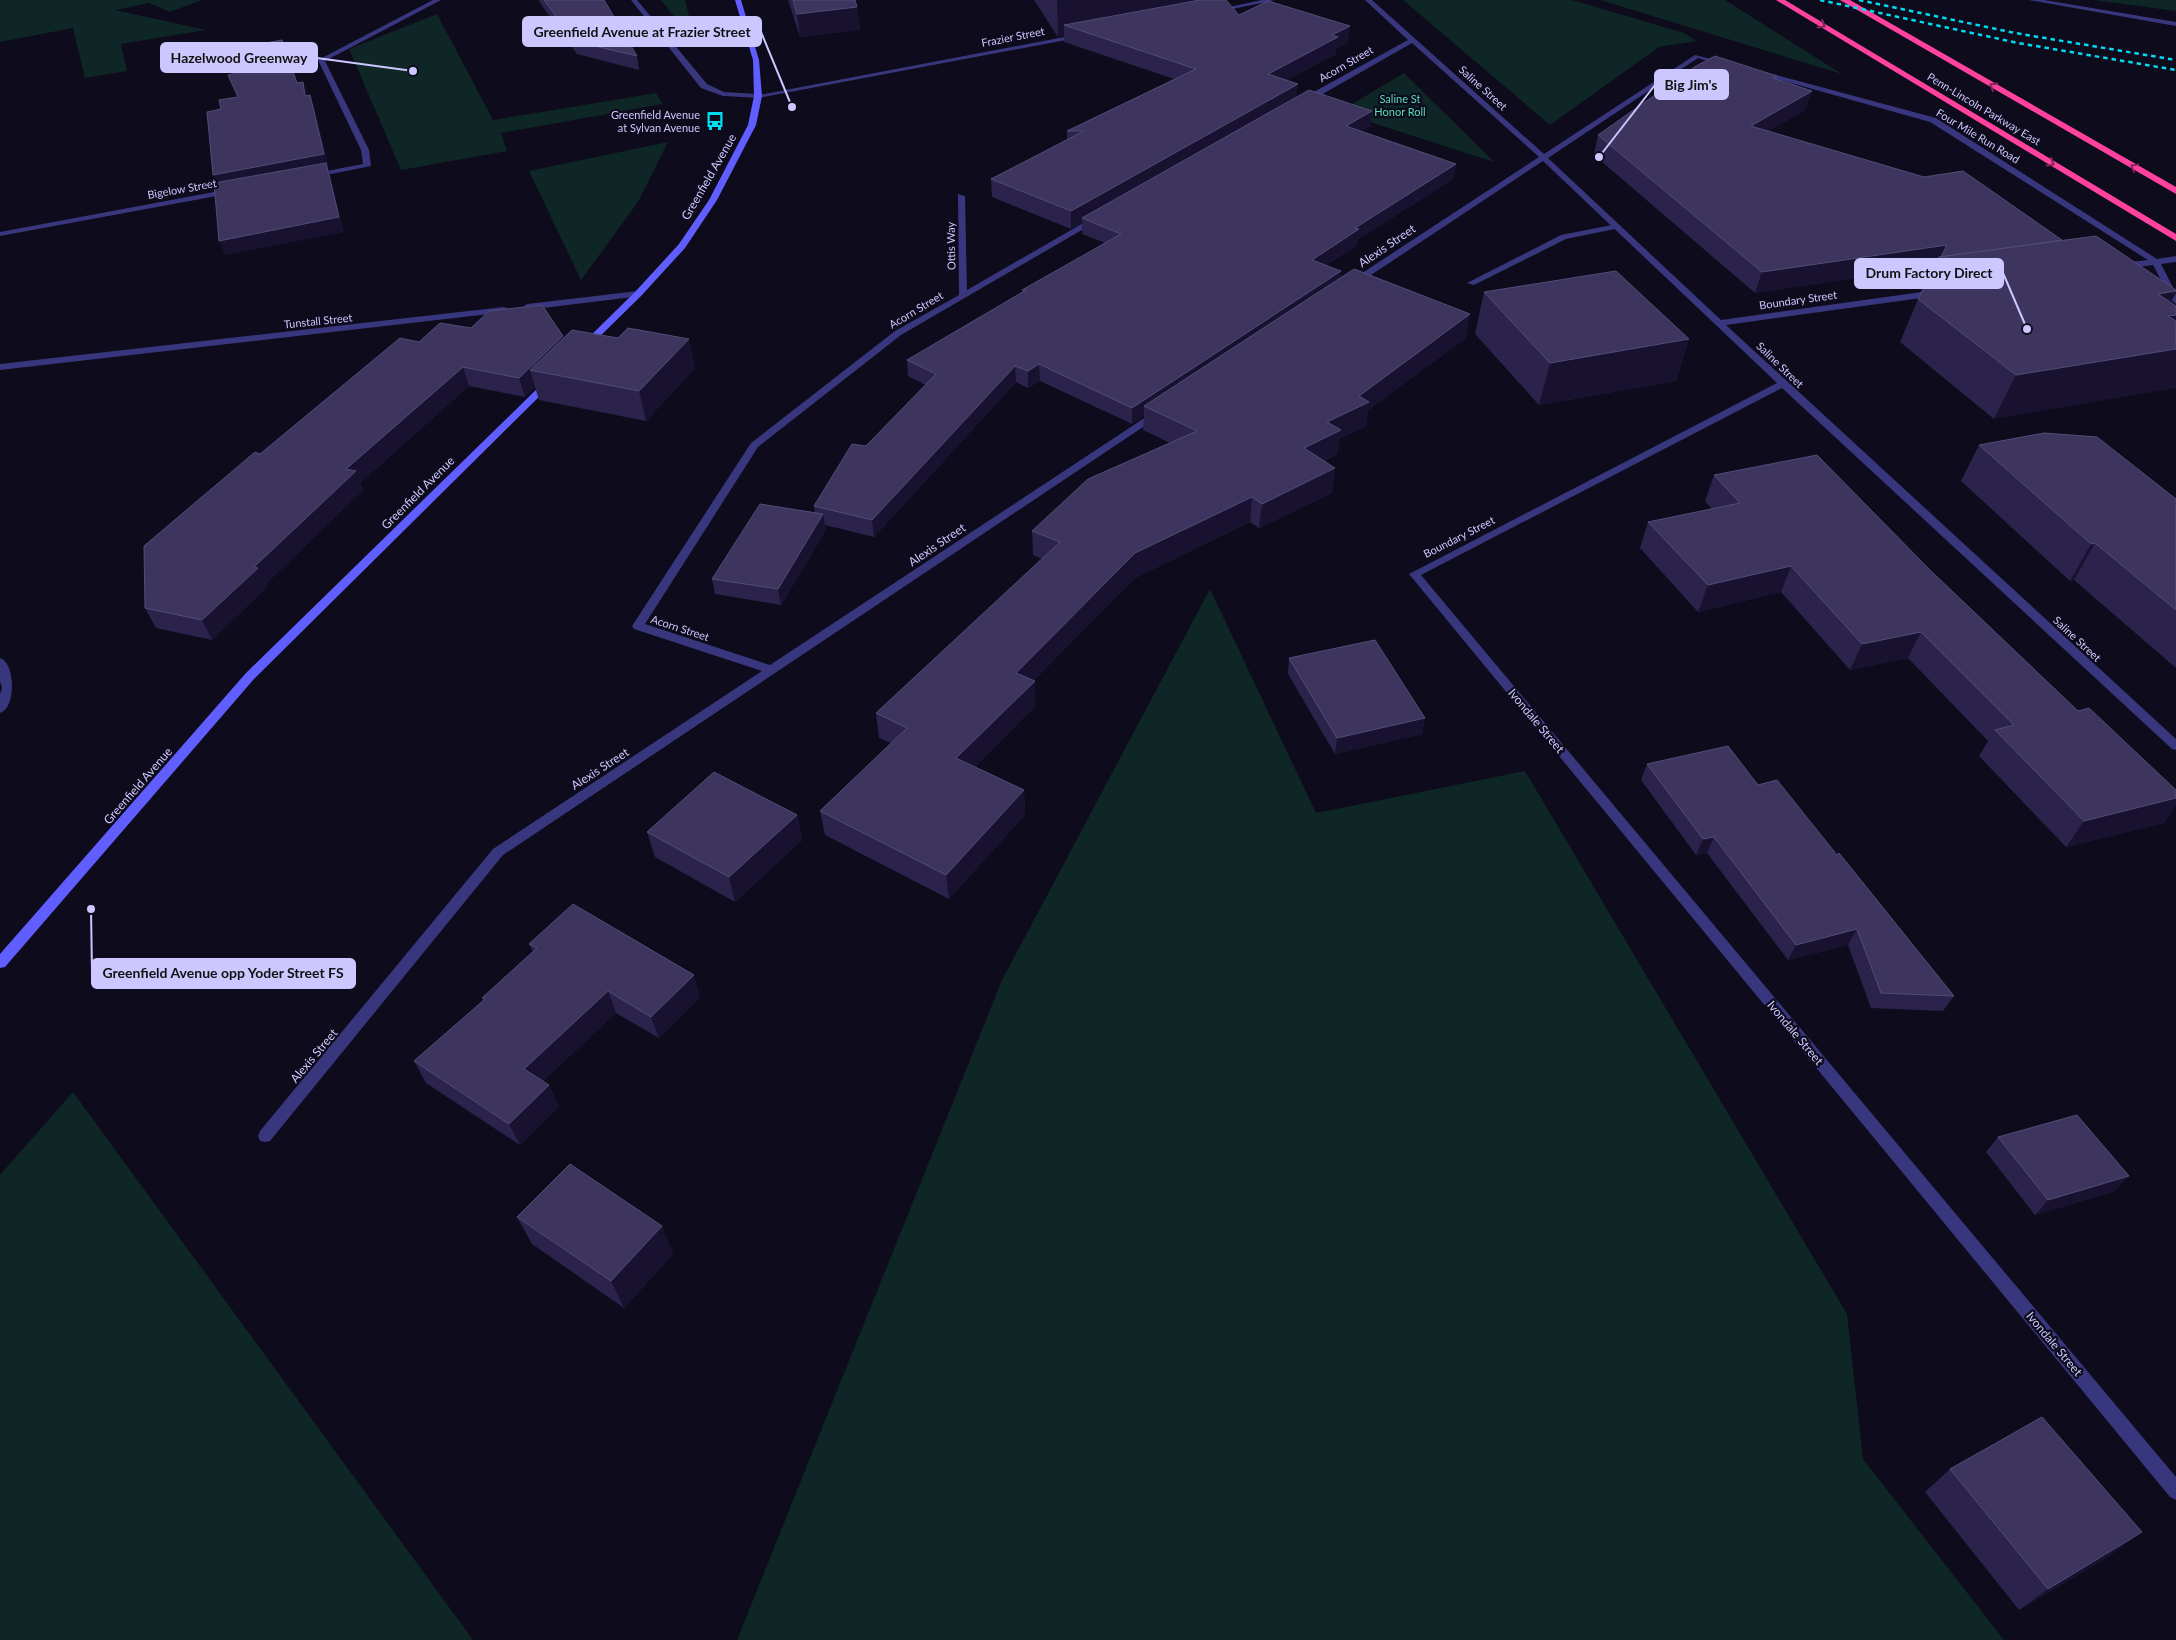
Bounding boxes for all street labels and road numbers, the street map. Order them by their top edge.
street label: Frazier Street [980,24,1046,49]
street label: Acorn Street [1316,43,1375,84]
street label: Saline Street [1457,63,1510,113]
street label: Penn-Lincoln Parkway East [1925,70,2043,148]
street label: Four Mile Run Road [1934,106,2022,166]
street label: Greenfield Avenue [678,131,739,223]
street label: Bigelow Street [146,176,218,201]
street label: Ottis Way [944,221,957,270]
street label: Alexis Street [1355,221,1419,270]
street label: Acorn Street [886,288,945,331]
street label: Boundary Street [1758,288,1838,311]
street label: Tunstall Street [283,310,353,331]
street label: Saline Street [1754,339,1807,390]
street label: Greenfield Avenue [378,453,457,532]
street label: Boundary Street [1421,513,1497,560]
street label: Alexis Street [905,520,969,569]
street label: Acorn Street [649,612,711,643]
street label: Saline Street [2051,613,2104,664]
street label: Ivondale Street [1505,685,1568,756]
street label: Greenfield Avenue [100,744,175,827]
street label: Alexis Street [568,744,632,793]
street label: Ivondale Street [1764,997,1827,1068]
street label: Alexis Street [287,1025,341,1086]
street label: Ivondale Street [2023,1308,2086,1379]

